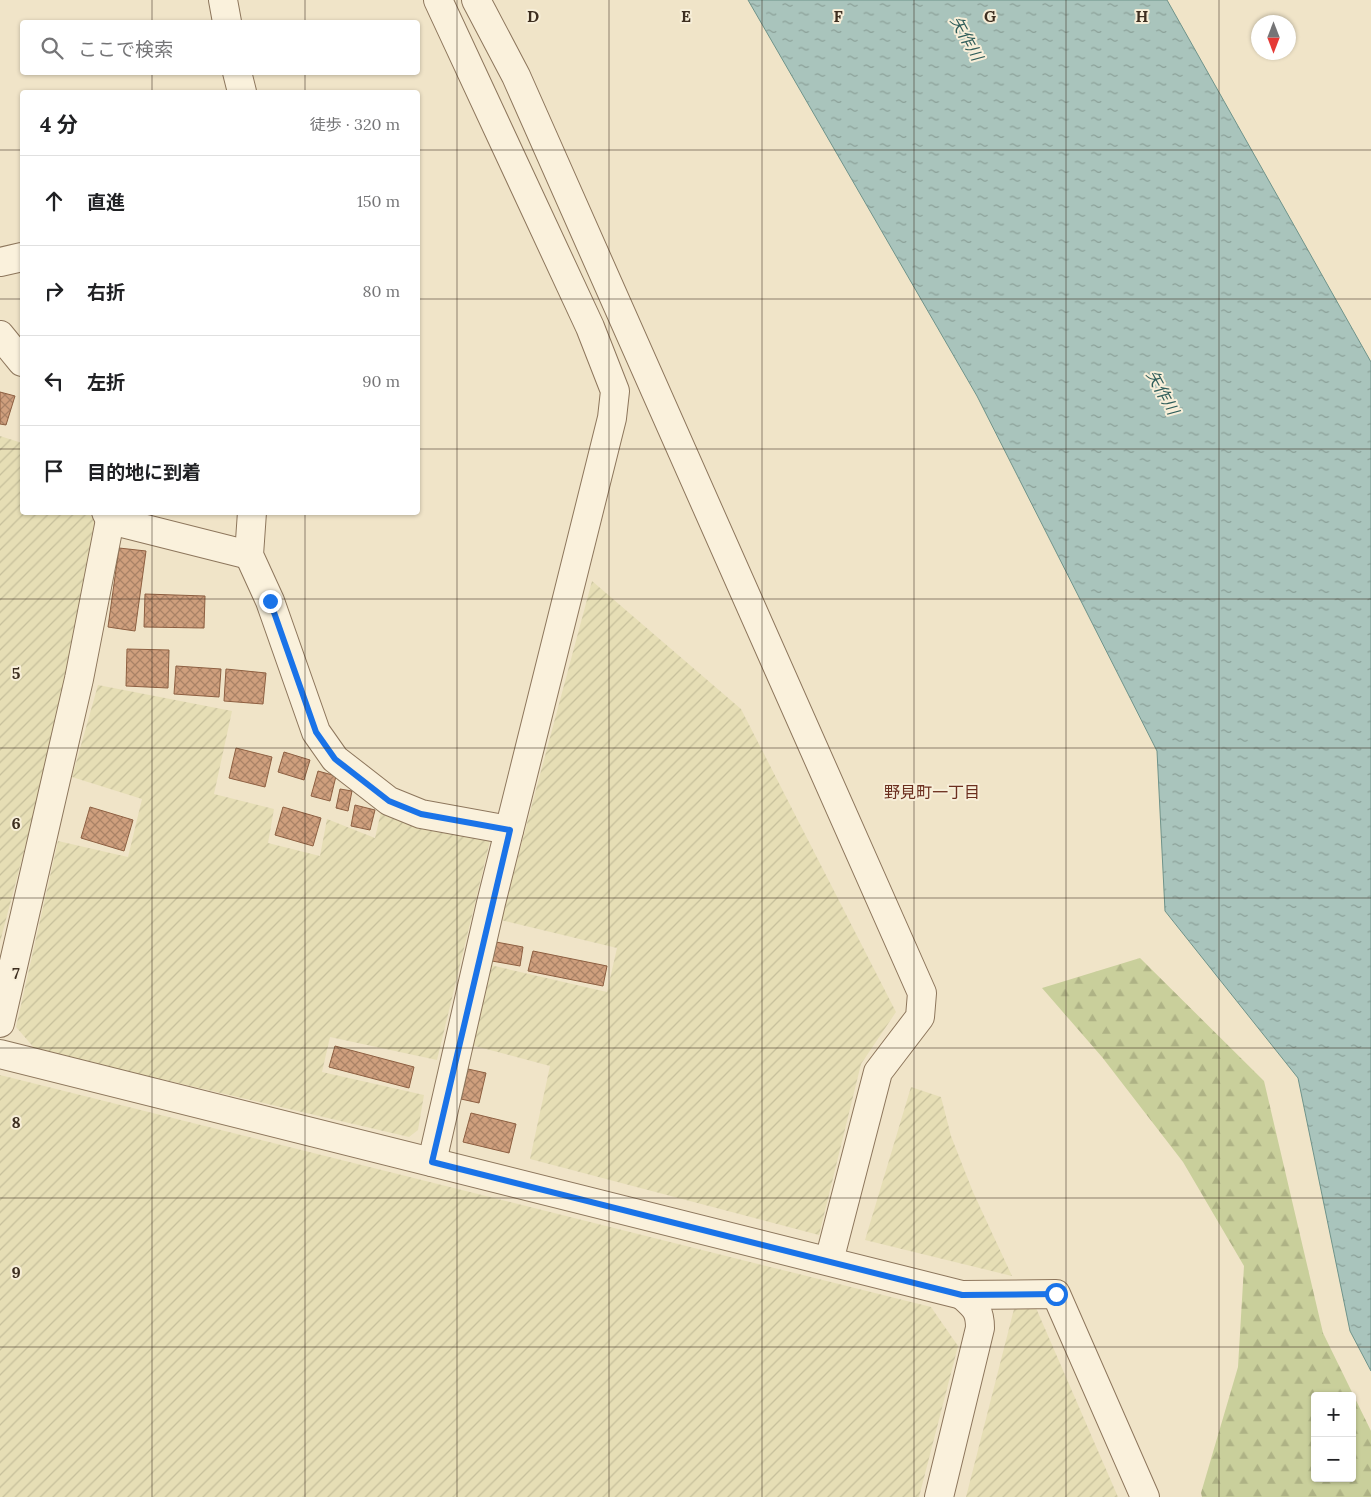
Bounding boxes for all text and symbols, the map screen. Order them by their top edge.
text: D [527,6,539,26]
text: E [681,6,691,26]
text: F [833,6,843,26]
text: G [984,6,996,26]
text: H [1136,6,1149,26]
water label: 矢作川 [947,12,988,66]
north arrow [1251,15,1296,60]
search box [20,20,420,75]
icon: search [38,34,66,62]
text: ここで検索 [78,37,173,61]
text: 4 分 [40,111,78,138]
text: 徒歩 · 320 m [310,114,400,134]
icon: ahead [40,187,68,215]
text: 直進 [87,190,125,214]
text: 150 m [357,191,400,211]
icon: right [40,277,68,305]
text: 右折 [87,280,125,304]
text: 80 m [363,281,400,301]
water label: 矢作川 [1143,366,1184,420]
icon: left [40,367,68,395]
text: 左折 [87,370,125,394]
text: 90 m [362,371,400,391]
icon: arrive [40,457,68,485]
text: 目的地に到着 [87,460,201,484]
route end [259,590,282,613]
text: 5 [12,663,21,683]
district label: 野見町一丁目 [884,782,980,802]
text: 6 [11,813,21,833]
text: 7 [12,963,20,983]
text: 8 [11,1112,21,1132]
text: 9 [11,1262,21,1282]
route start [1045,1283,1068,1306]
map controls [1311,1392,1356,1482]
button: + [1311,1392,1356,1437]
button: − [1311,1437,1356,1482]

